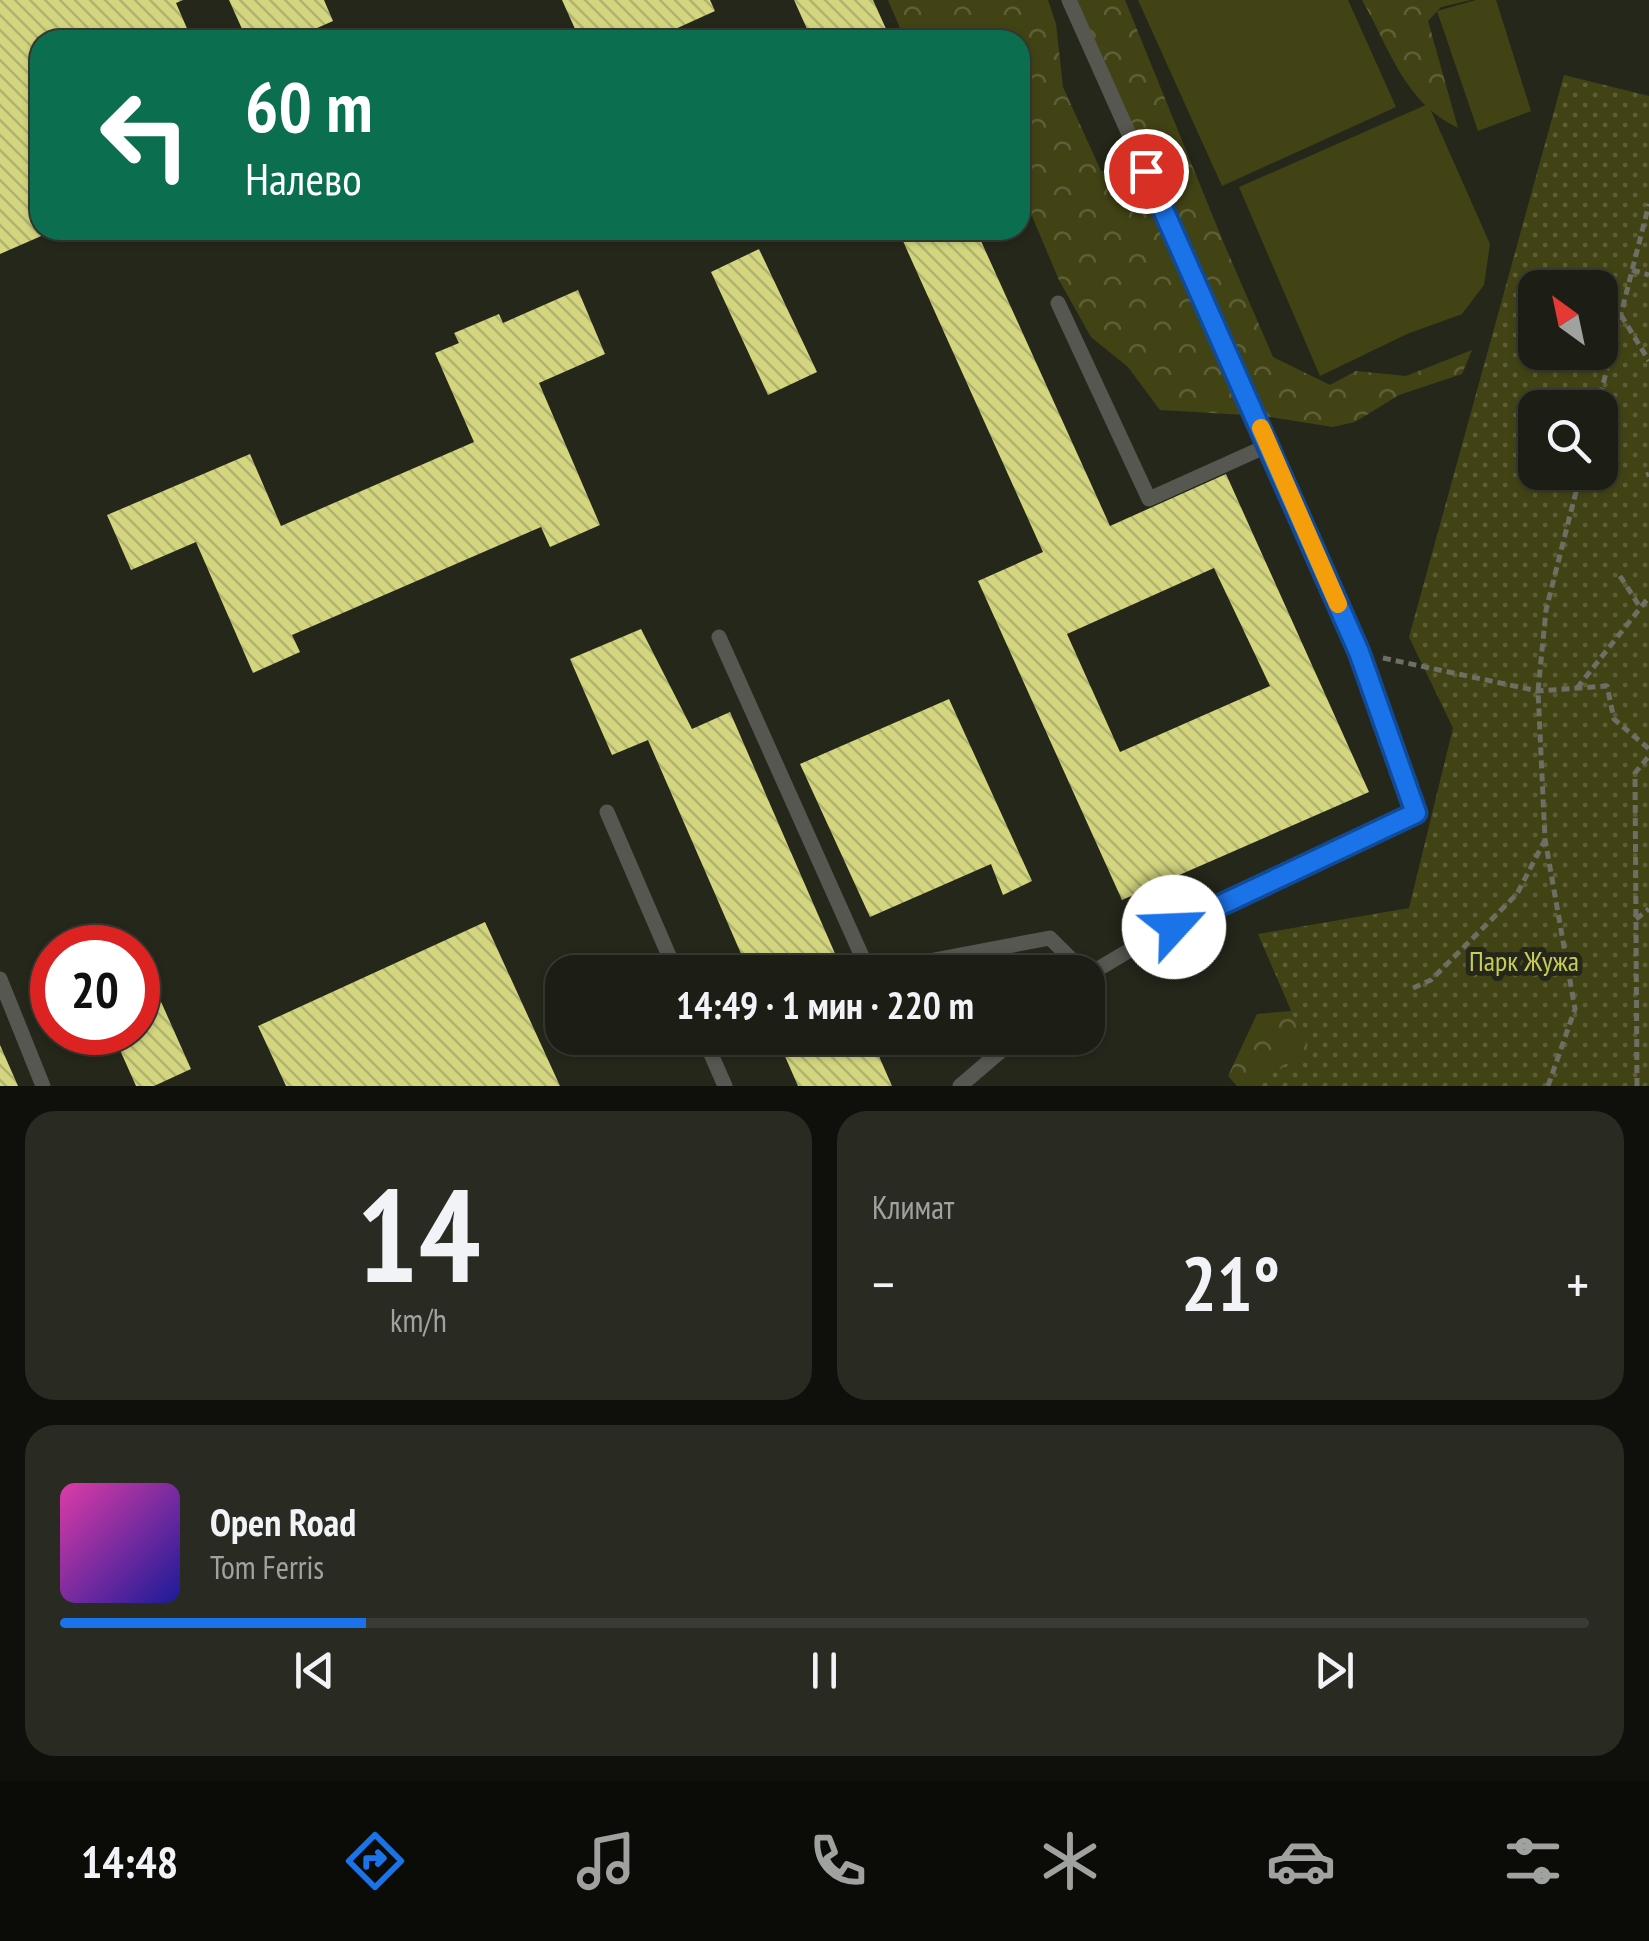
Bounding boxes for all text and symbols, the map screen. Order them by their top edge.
text: 60 m [245,61,373,151]
icon: left [80,70,210,200]
pin [1104,129,1189,214]
icon: arrive [1119,144,1174,199]
text: Налево [245,149,362,207]
north arrow [1518,270,1618,370]
map controls [1518,270,1618,490]
button: search [1518,390,1618,490]
position arrow [1122,875,1226,979]
speed limit sign: 20 [30,925,160,1055]
park label: Парк Жужа [1469,942,1579,979]
text: 14:49 · 1 мин · 220 m [676,980,974,1029]
text: 14 [356,1150,481,1318]
text: Климат [872,1186,954,1228]
text: 21° [1181,1235,1280,1332]
text: − [872,1248,895,1319]
text: + [1566,1248,1589,1319]
text: km/h [390,1299,447,1341]
text: Open Road [210,1497,356,1546]
text: Tom Ferris [210,1546,324,1588]
icon: previous [287,1643,342,1698]
icon: pause [797,1643,852,1698]
icon: next [1307,1643,1362,1698]
icon: directions [340,1826,410,1896]
icon: music [571,1826,641,1896]
icon: phone [803,1826,873,1896]
icon: climate [1035,1826,1105,1896]
icon: car [1266,1826,1336,1896]
icon: filters [1498,1826,1568,1896]
text: 14:48 [81,1832,178,1890]

